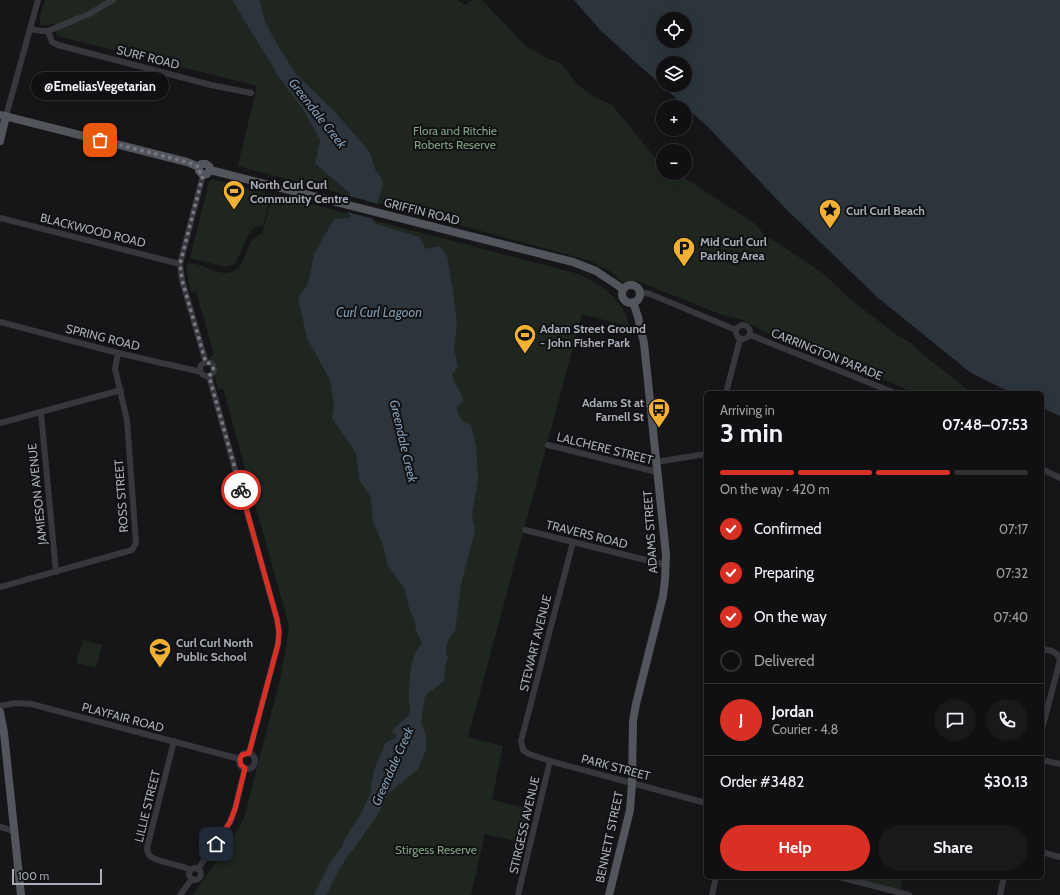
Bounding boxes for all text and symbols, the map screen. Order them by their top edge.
map controls [656,12,692,180]
button: locate [656,12,692,48]
street label: SURF ROAD [115,42,181,72]
button: layers [656,56,692,92]
callout: @EmeliasVegetarian [31,72,169,100]
water label: Greendale Creek [286,75,351,152]
text: @EmeliasVegetarian [44,78,156,94]
button: + [656,100,692,136]
pin [83,123,117,157]
park label: Flora and Ritchie Roberts Reserve [413,123,497,152]
icon: bag [89,129,111,151]
button: − [656,144,692,180]
place label: North Curl Curl Community Centre [250,177,348,206]
sports icon: North Curl Curl Community Centre [221,178,247,211]
street label: GRIFFIN ROAD [383,194,462,228]
place icon: Curl Curl Beach [817,197,843,230]
place label: Curl Curl Beach [846,203,925,218]
street label: BLACKWOOD ROAD [39,210,148,250]
place label: Mid Curl Curl Parking Area [700,234,767,263]
parking icon: Mid Curl Curl Parking Area [671,235,697,268]
water label: Curl Curl Lagoon [336,304,422,320]
street label: SPRING ROAD [64,321,142,354]
place label: Adam Street Ground - John Fisher Park [540,321,646,350]
sports icon: Adam Street Ground - John Fisher Park [512,322,538,355]
street label: CARRINGTON PARADE [769,325,885,383]
place label: Adams St at Farnell St [582,395,644,424]
bus stop icon: Adams St at Farnell St [646,396,672,429]
water label: Greendale Creek [387,398,421,484]
text: Arriving in [720,402,775,418]
text: 07:48–07:53 [942,416,1028,434]
text: 3 min [720,417,783,449]
street label: LALCHERE STREET [555,429,655,467]
street label: JAMIESON AVENUE [24,442,50,546]
street label: ROSS STREET [111,458,131,533]
courier [221,470,261,510]
icon: bike [230,479,252,501]
text: On the way · 420 m [720,481,830,497]
street label: ADAMS STREET [640,489,660,574]
street label: TRAVERS ROAD [545,517,630,551]
icon: check [720,518,742,540]
text: Confirmed [754,520,822,538]
text: 07:17 [999,521,1028,537]
icon: check [720,562,742,584]
text: Preparing [754,564,814,582]
text: 07:32 [996,565,1028,581]
street label: STEWART AVENUE [516,593,554,693]
icon: check [720,606,742,628]
text: On the way [754,608,827,626]
text: 07:40 [993,609,1028,625]
place label: Curl Curl North Public School [176,635,253,664]
school or university icon: Curl Curl North Public School [147,636,173,669]
text: Delivered [754,652,815,670]
street label: PLAYFAIR ROAD [80,699,166,735]
button: chat [934,699,976,741]
button: phone [986,699,1028,741]
text: Jordan [772,703,814,721]
text: J [739,711,743,729]
text: Courier · 4.8 [772,721,838,737]
water label: Greendale Creek [368,724,417,808]
street label: PARK STREET [580,751,653,784]
street label: LILLIE STREET [131,768,163,844]
text: Order #3482 [720,773,804,791]
text: $30.13 [984,773,1028,791]
street label: STIRGESS AVENUE [505,774,543,875]
street label: BENNETT STREET [592,789,626,884]
button: Help [720,825,870,871]
button: Share [878,825,1028,871]
pin [199,827,233,861]
icon: home [205,833,227,855]
park label: Stirgess Reserve [395,842,477,857]
scale bar [12,867,102,886]
text: 100 m [18,869,49,883]

